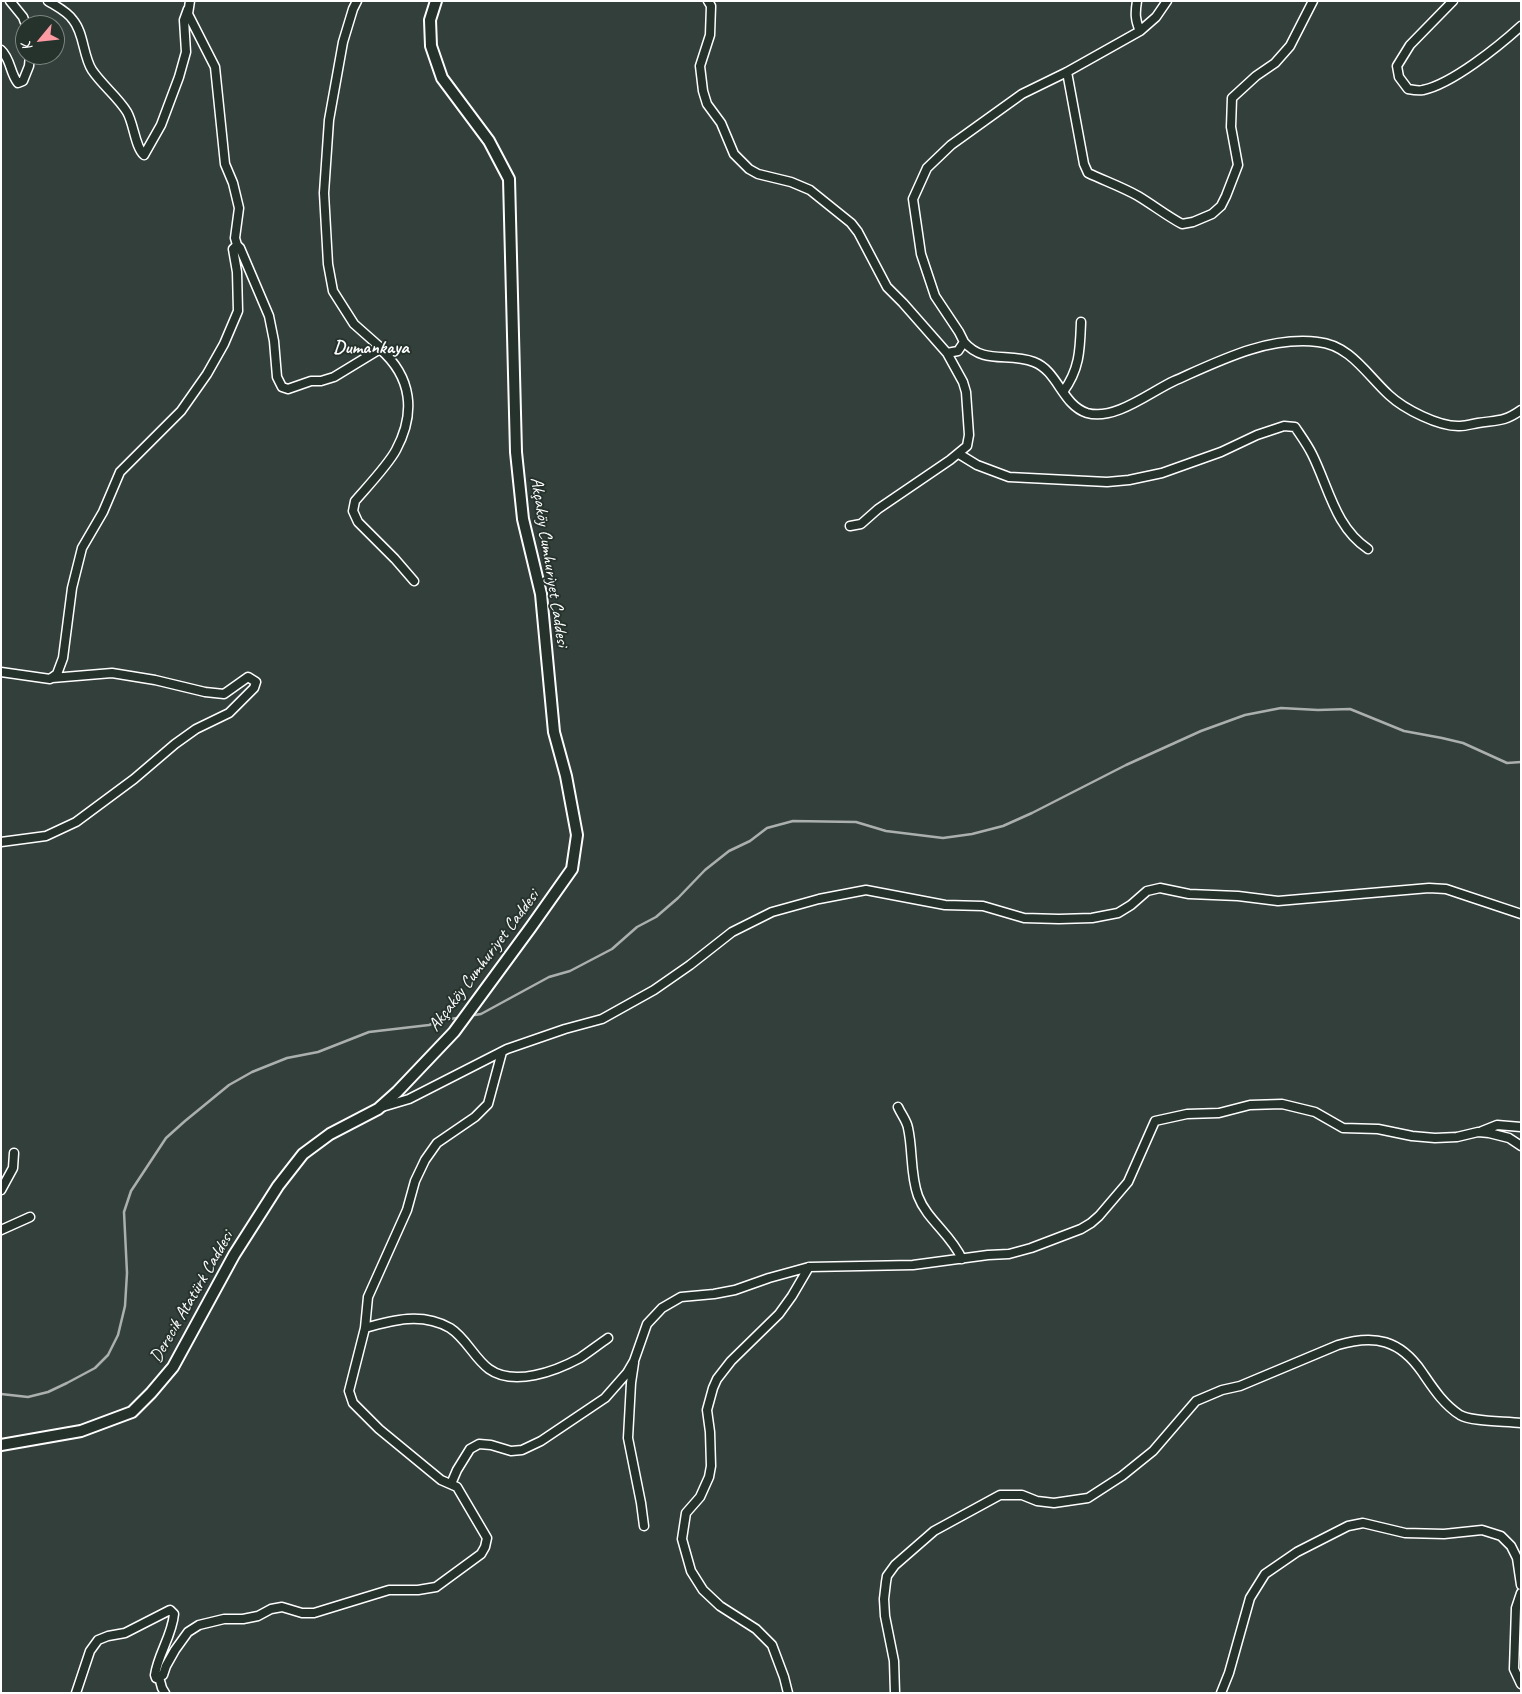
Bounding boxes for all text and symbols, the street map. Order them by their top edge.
north arrow [15,15,65,65]
text: K [18,40,36,54]
district label: Dumankaya [333,337,409,359]
street label: Akçaköy Cumhuriyet Caddesi [525,476,573,648]
street label: Akçaköy Cumhuriyet Caddesi [424,886,544,1036]
street label: Derecik Atatürk Caddesi [146,1227,238,1367]

